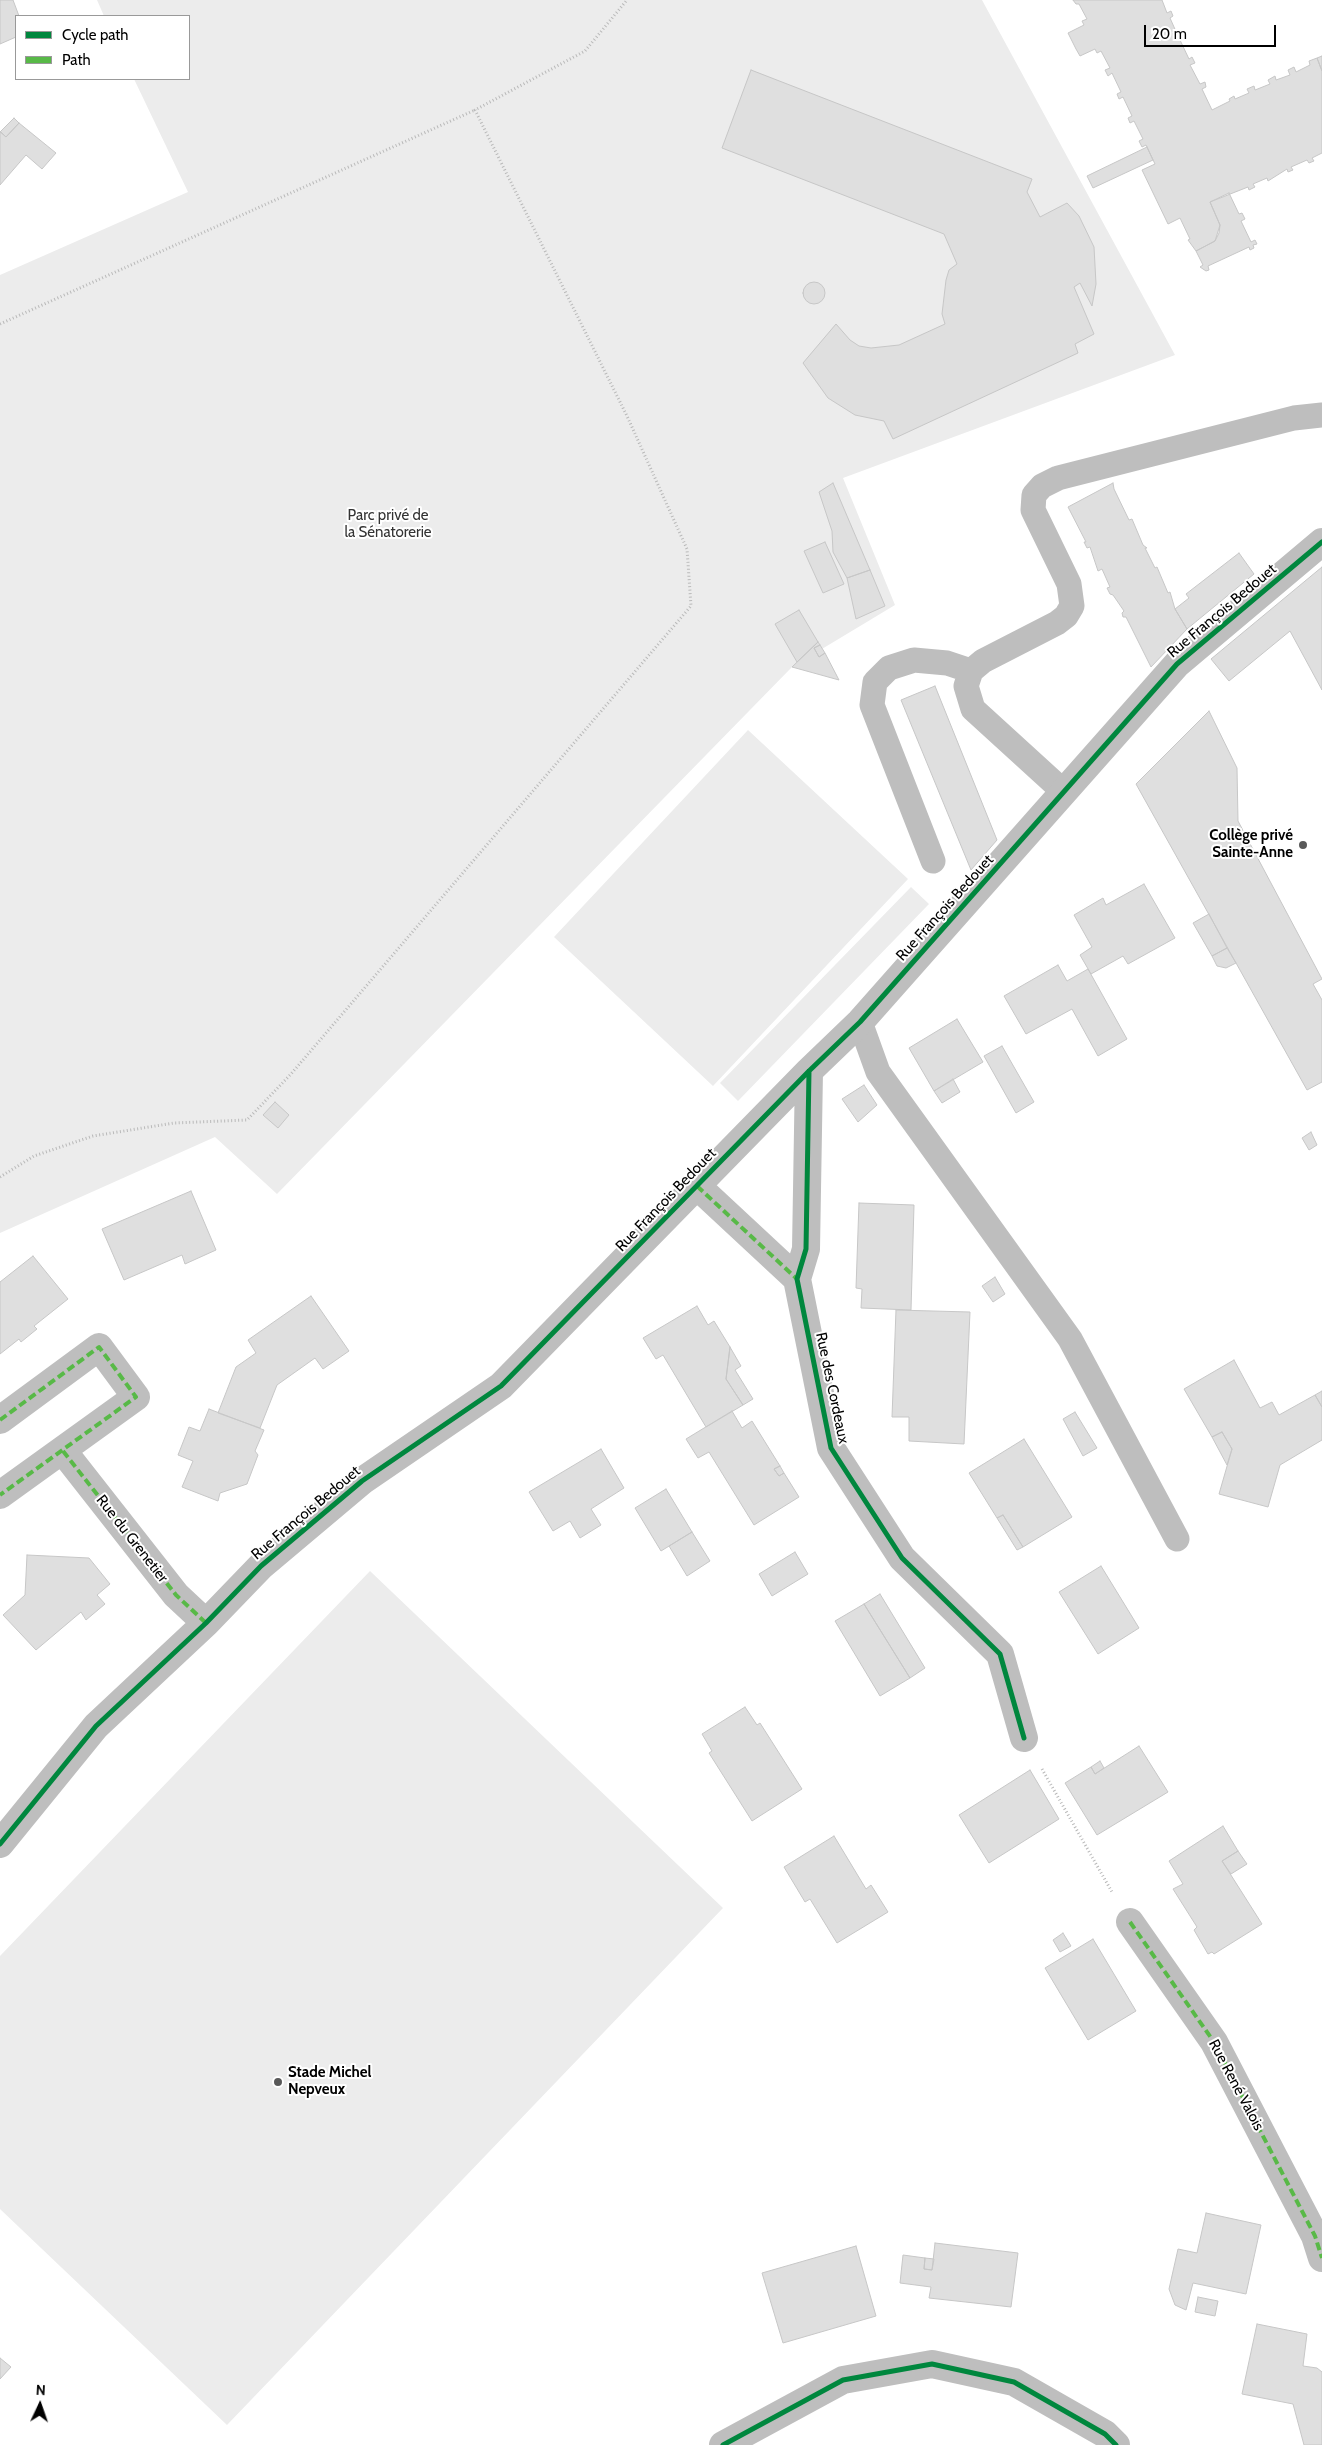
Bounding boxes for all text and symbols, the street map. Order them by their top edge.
legend [15,15,190,80]
scale bar [1147,15,1280,47]
text: 20 m [1152,25,1187,43]
text: Cycle path [62,26,128,44]
text: Path [62,51,91,69]
park label: Parc privé de la Sénatorerie [344,507,432,542]
street label: Rue François Bedouet [1164,560,1280,662]
place label: Collège privé Sainte-Anne [1209,827,1293,862]
marker: Collège privé Sainte-Anne [1297,839,1309,851]
street label: Rue François Bedouet [893,851,997,965]
street label: Rue François Bedouet [612,1145,720,1255]
street label: Rue des Cordeaux [811,1331,853,1445]
street label: Rue François Bedouet [248,1462,364,1564]
street label: Rue du Grenetier [92,1492,172,1586]
street label: Rue René Valois [1204,2036,1268,2134]
place label: Stade Michel Nepveux [288,2064,372,2099]
marker: Stade Michel Nepveux [272,2076,284,2088]
north arrow [15,2380,65,2430]
text: N [35,2381,46,2399]

